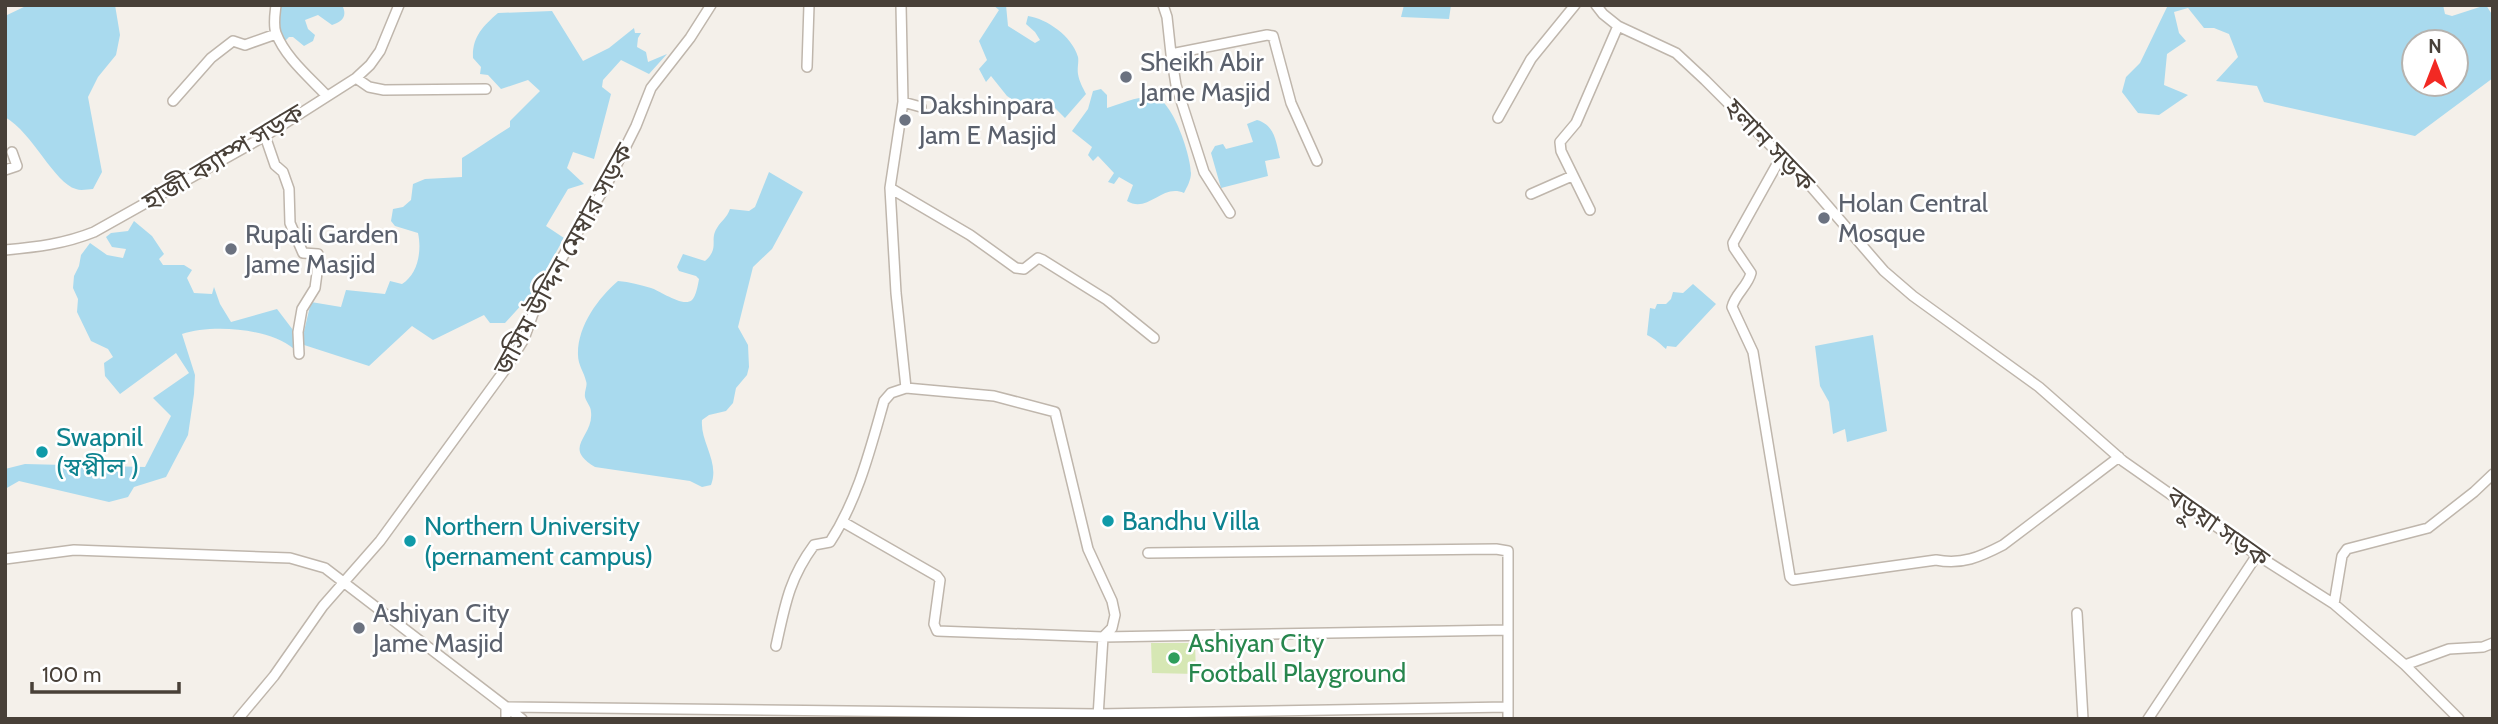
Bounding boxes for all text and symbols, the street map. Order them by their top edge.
north arrow [2400,28,2470,98]
text: N [2428,35,2442,58]
place label: Sheikh Abir Jame Masjid [1139,46,1270,108]
marker: Sheikh Abir Jame Masjid [1118,69,1134,85]
place label: Dakshinpara Jam E Masjid [918,89,1056,151]
street label: হলান সড়ক [1717,91,1823,199]
street label: হাজী ক্যাম্প সড়ক [136,96,310,218]
marker: Dakshinpara Jam E Masjid [897,112,913,128]
street label: জসিম উদ্দিন মেম্বার সড়ক [486,137,640,381]
place label: Holan Central Mosque [1838,187,1988,249]
marker: Holan Central Mosque [1816,210,1832,226]
place label: Rupali Garden Jame Masjid [244,218,399,280]
marker: Rupali Garden Jame Masjid [223,241,239,257]
place label: Swapnil (স্বপ্নীল ) [56,421,143,483]
marker: Swapnil (স্বপ্নীল ) [34,444,50,460]
street label: বড়ুয়া সড়ক [2157,479,2277,578]
place label: Bandhu Villa [1122,505,1260,537]
place label: Northern University (pernament campus) [424,510,653,572]
marker: Bandhu Villa [1100,513,1116,529]
marker: Northern University (pernament campus) [402,533,418,549]
place label: Ashiyan City Jame Masjid [372,597,509,659]
marker: Ashiyan City Jame Masjid [351,620,367,636]
place label: Ashiyan City Football Playground [1188,627,1406,689]
scale bar [32,650,178,694]
marker: Ashiyan City Football Playground [1166,650,1182,666]
text: 100 m [42,662,101,687]

